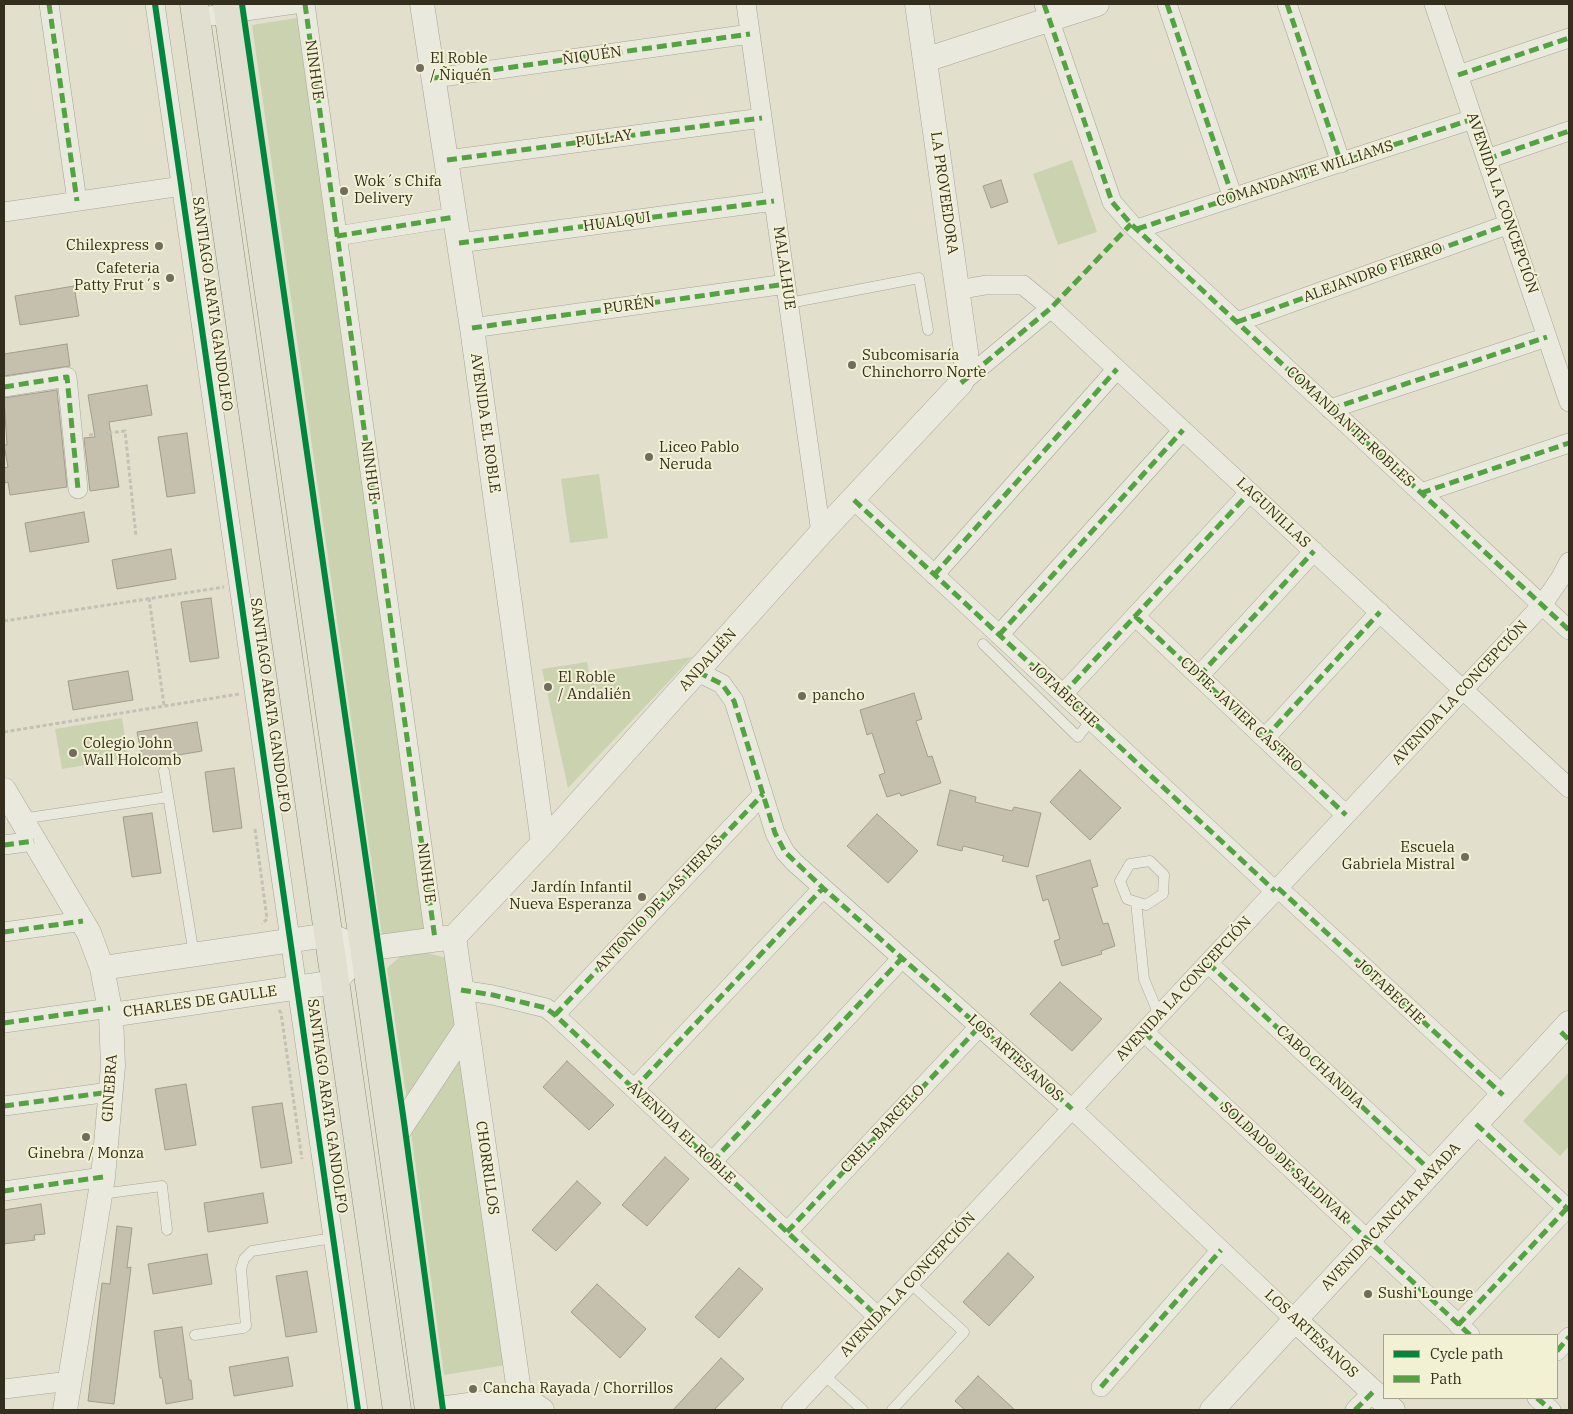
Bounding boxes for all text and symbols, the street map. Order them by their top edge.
street label: NINHUE [301,39,327,101]
street label: ÑIQUÉN [561,43,623,69]
place label: El Roble / Ñiquén [430,50,491,85]
marker: El Roble / Ñiquén [414,62,426,74]
street label: AVENIDA LA CONCEPCIÓN [1462,110,1542,296]
street label: PULLAY [574,126,634,152]
street label: LA PROVEEDORA [926,130,962,256]
street label: COMANDANTE WILLIAMS [1214,137,1396,211]
place label: Wok´s Chifa Delivery [354,173,442,208]
marker: Wok´s Chifa Delivery [338,185,350,197]
street label: SANTIAGO ARATA GANDOLFO [188,196,236,412]
street label: HUALQUI [582,208,652,236]
street label: MALALHUE [769,225,799,311]
place label: Chilexpress [66,237,149,255]
street label: ALEJANDRO FIERRO [1301,239,1445,307]
marker: Chilexpress [153,240,165,252]
place label: Cafeteria Patty Frut´s [74,260,160,295]
marker: Cafeteria Patty Frut´s [164,272,176,284]
street label: PURÉN [602,293,656,319]
place label: Subcomisaría Chinchorro Norte [862,347,986,382]
street label: AVENIDA EL ROBLE [466,352,504,494]
marker: Subcomisaría Chinchorro Norte [846,359,858,371]
street label: COMANDANTE ROBLES [1282,363,1418,491]
place label: Liceo Pablo Neruda [659,439,739,474]
street label: NINHUE [357,440,383,502]
marker: Liceo Pablo Neruda [643,451,655,463]
street label: LAGUNILLAS [1232,474,1314,552]
street label: SANTIAGO ARATA GANDOLFO [246,597,294,813]
street label: AVENIDA LA CONCEPCIÓN [1388,617,1532,769]
street label: ANDALIÉN [675,625,741,695]
street label: CDTE. JAVIER CASTRO [1176,654,1306,776]
street label: JOTABECHE [1026,659,1102,731]
place label: El Roble / Andalién [558,669,631,704]
marker: El Roble / Andalién [542,681,554,693]
place label: pancho [812,687,865,705]
marker: pancho [796,690,808,702]
place label: Colegio John Wall Holcomb [83,735,181,770]
marker: Colegio John Wall Holcomb [67,747,79,759]
street label: ANTONIO DE LAS HERAS [591,832,727,976]
place label: Escuela Gabriela Mistral [1342,839,1455,874]
street label: NINHUE [413,842,439,904]
marker: Escuela Gabriela Mistral [1459,851,1471,863]
place label: Jardín Infantil Nueva Esperanza [509,879,632,914]
marker: Jardín Infantil Nueva Esperanza [636,891,648,903]
street label: AVENIDA LA CONCEPCIÓN [1112,913,1256,1065]
street label: JOTABECHE [1352,956,1428,1028]
street label: CHARLES DE GAULLE [122,982,278,1022]
street label: SANTIAGO ARATA GANDOLFO [303,998,351,1214]
street label: LOS ARTESANOS [964,1011,1066,1105]
street label: CABO CHANDIA [1272,1022,1368,1112]
street label: GINEBRA [99,1054,121,1122]
street label: AVENIDA EL ROBLE [623,1078,739,1188]
street label: CREL. BARCELO [837,1081,929,1177]
street label: SOLDADO DE SALDIVAR [1216,1098,1354,1228]
street label: CHORRILLOS [471,1120,503,1216]
marker: Ginebra / Monza [80,1131,92,1143]
street label: AVENIDA CANCHA RAYADA [1318,1139,1464,1295]
place label: Ginebra / Monza [28,1145,144,1163]
street label: AVENIDA LA CONCEPCIÓN [836,1209,980,1361]
place label: Sushi Lounge [1378,1285,1473,1303]
street label: LOS ARTESANOS [1260,1286,1362,1382]
marker: Sushi Lounge [1362,1288,1374,1300]
legend [1383,1334,1558,1399]
text: Cycle path [1430,1344,1503,1363]
text: Path [1430,1369,1462,1388]
place label: Cancha Rayada / Chorrillos [483,1380,673,1398]
marker: Cancha Rayada / Chorrillos [467,1383,479,1395]

